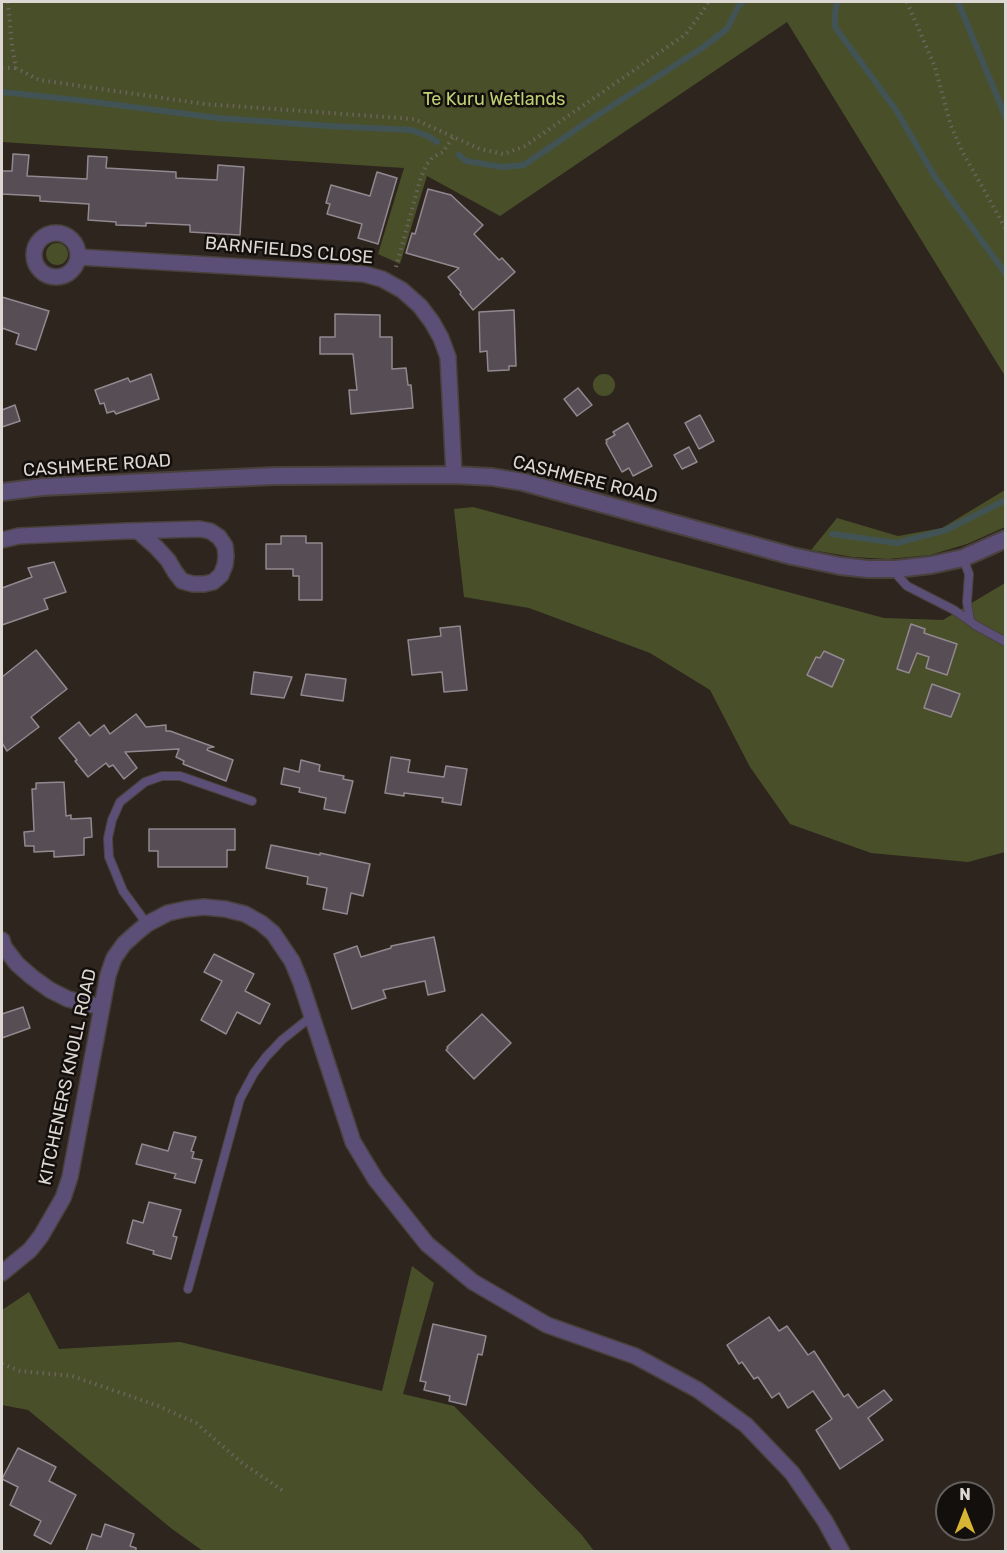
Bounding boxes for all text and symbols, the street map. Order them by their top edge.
park label: Te Kuru Wetlands [423,89,565,111]
street label: BARNFIELDS CLOSE [204,233,374,269]
street label: CASHMERE ROAD [22,450,172,482]
street label: CASHMERE ROAD [510,452,660,508]
street label: KITCHENERS KNOLL ROAD [34,967,102,1187]
north arrow [935,1481,995,1541]
text: N [959,1485,971,1504]

